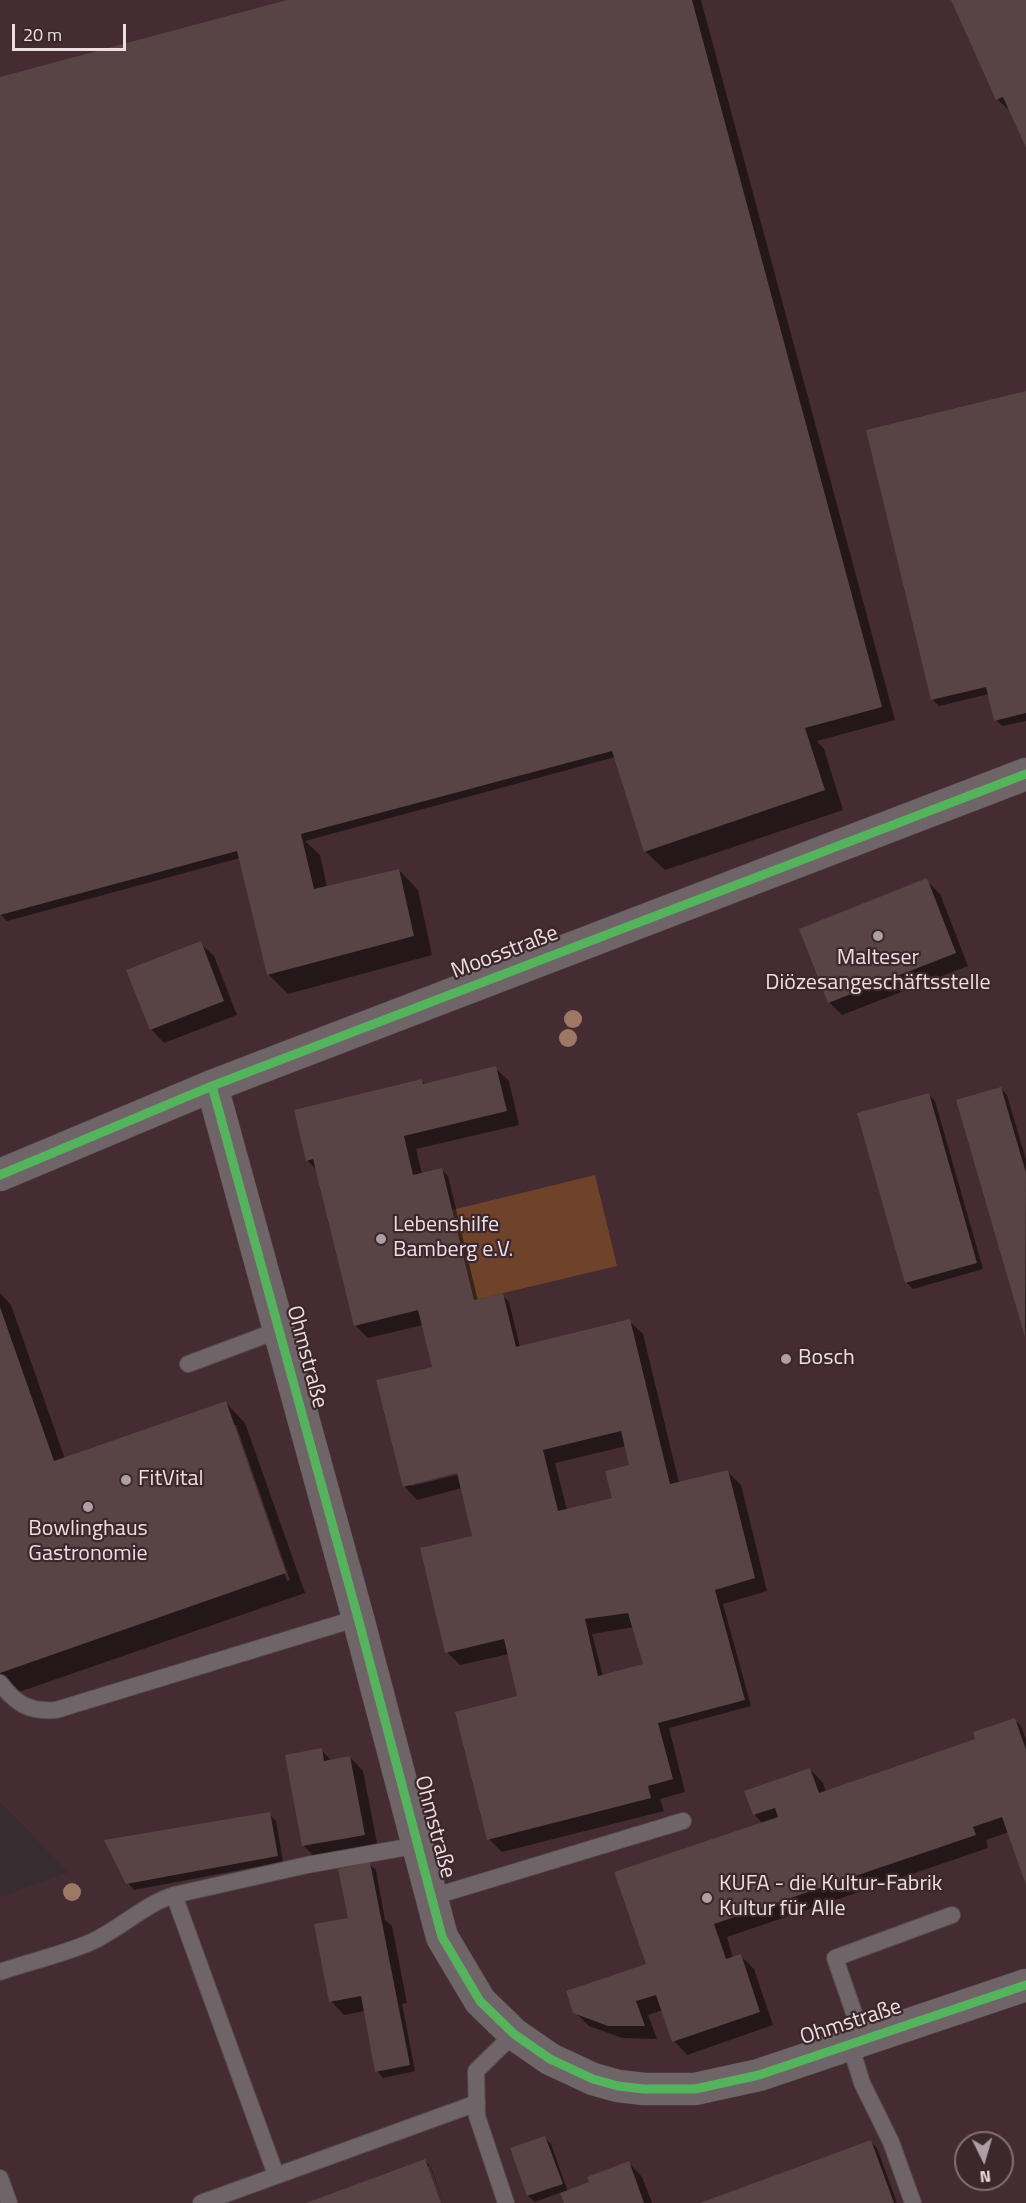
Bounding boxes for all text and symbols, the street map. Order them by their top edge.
scale bar [15,12,129,50]
text: 20 m [23,21,62,48]
street label: Moosstraße [448,921,562,985]
marker: Malteser Diözesangeschäftsstelle [871,929,885,943]
place label: Malteser Diözesangeschäftsstelle [765,946,991,998]
place label: Lebenshilfe Bamberg e.V. [393,1213,513,1264]
marker: Lebenshilfe Bamberg e.V. [374,1232,388,1246]
street label: Ohmstraße [280,1303,332,1411]
place label: Bosch [798,1346,855,1372]
marker: Bosch [779,1352,793,1366]
place label: FitVital [138,1467,204,1493]
marker: FitVital [119,1473,133,1487]
marker: Bowlinghaus Gastronomie [81,1500,95,1514]
place label: Bowlinghaus Gastronomie [28,1517,148,1568]
street label: Ohmstraße [408,1773,460,1881]
place label: KUFA - die Kultur-Fabrik Kultur für Alle [719,1872,942,1924]
marker: KUFA - die Kultur-Fabrik Kultur für Alle [700,1891,714,1905]
street label: Ohmstraße [797,1994,905,2052]
north arrow [954,2131,1014,2191]
text: N [979,2165,992,2189]

